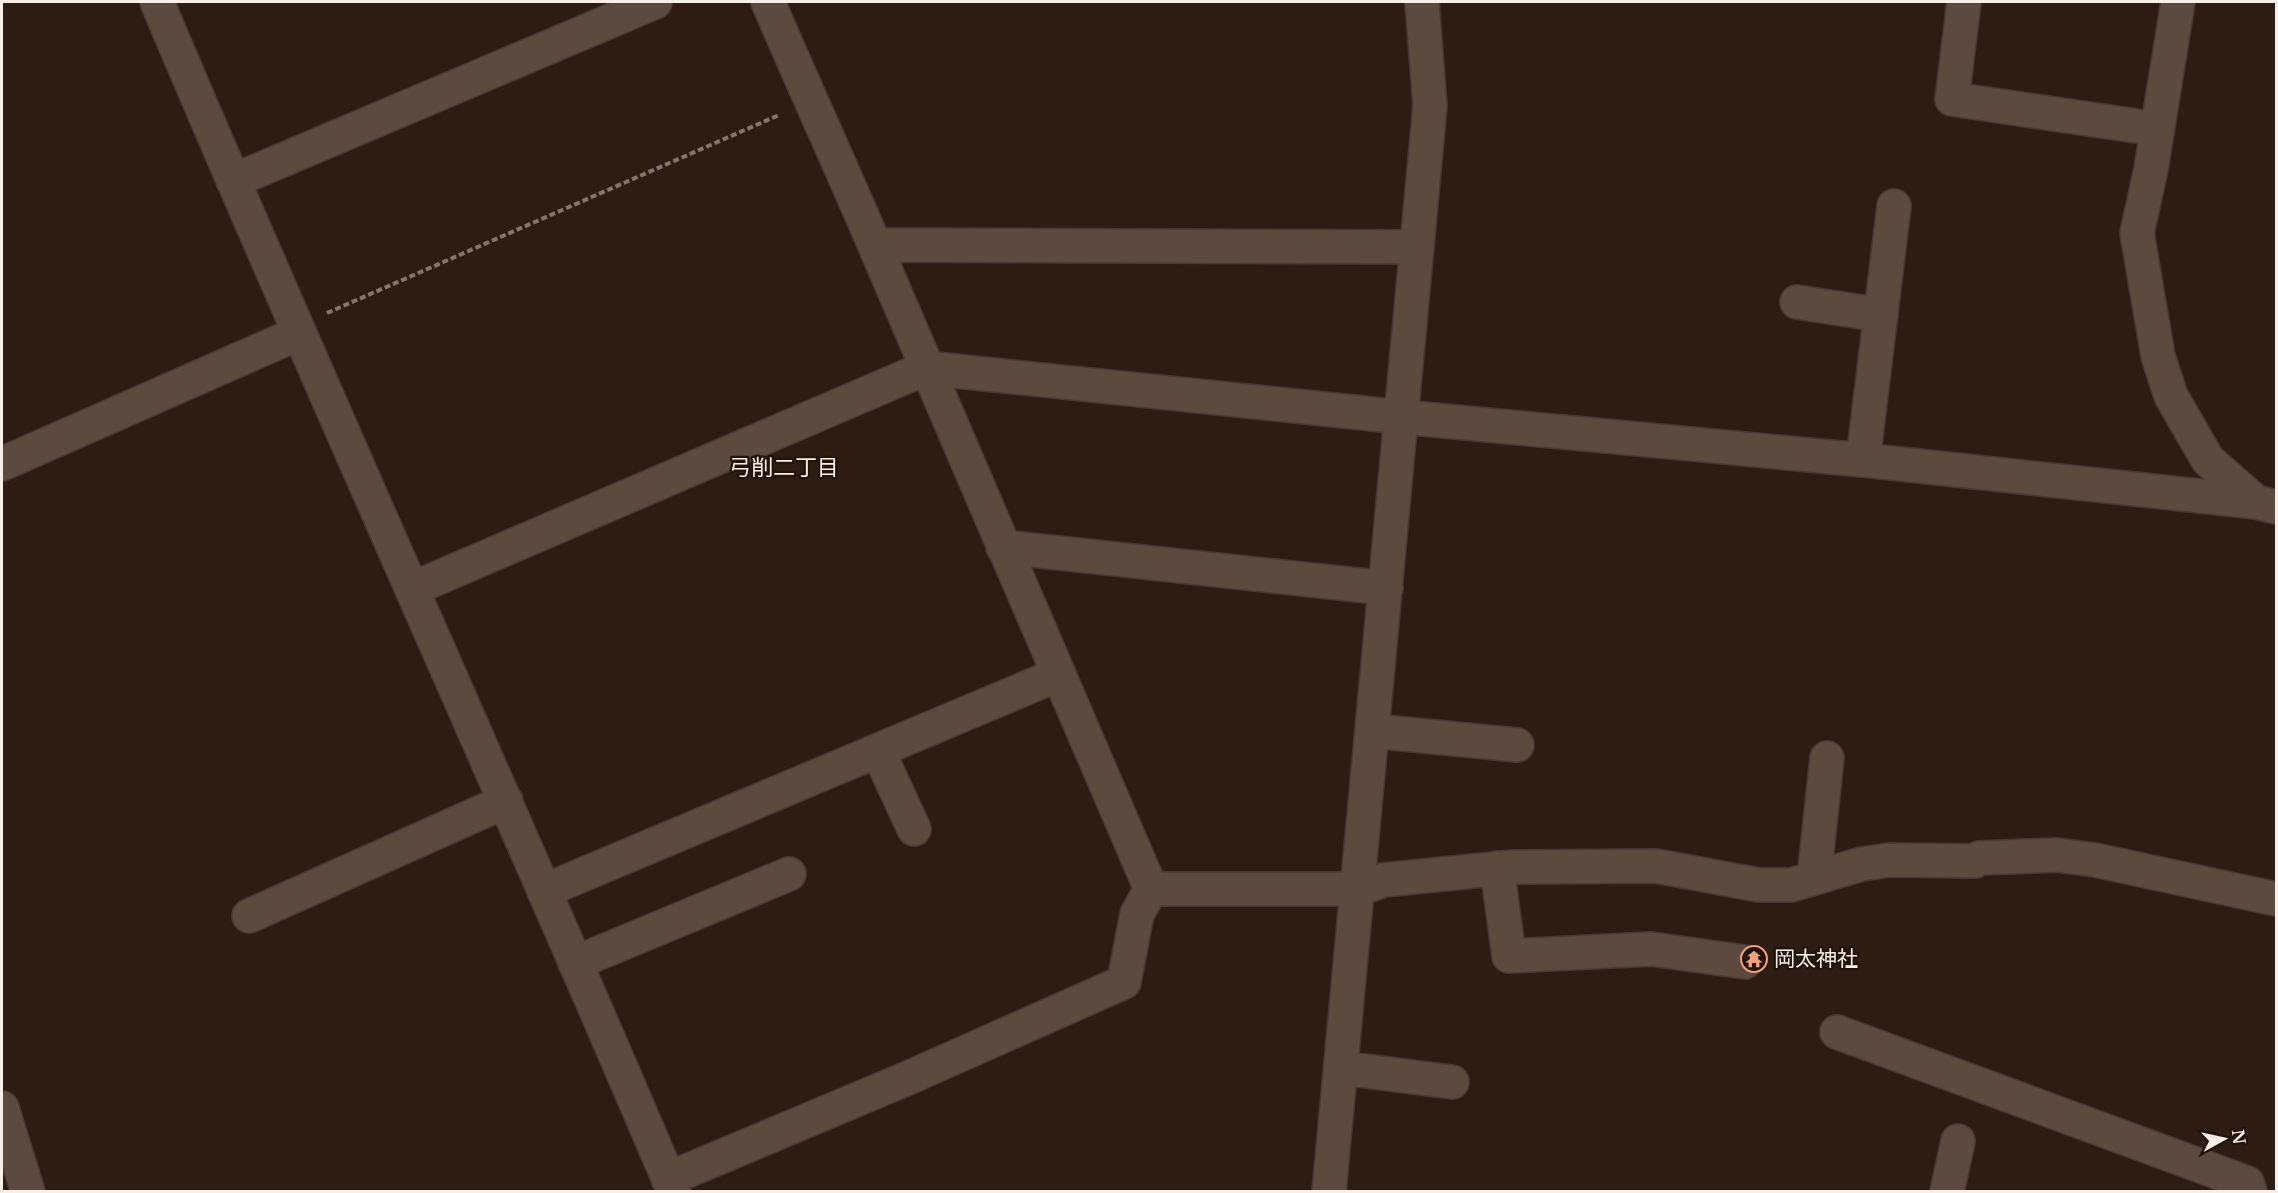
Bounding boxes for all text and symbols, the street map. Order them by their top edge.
district label: 弓削二丁目 [729,454,839,481]
temple icon: 岡太神社 [1739,944,1769,974]
place label: 岡太神社 [1774,946,1858,972]
north arrow [2194,1109,2254,1169]
text: N [2228,1128,2250,1146]

